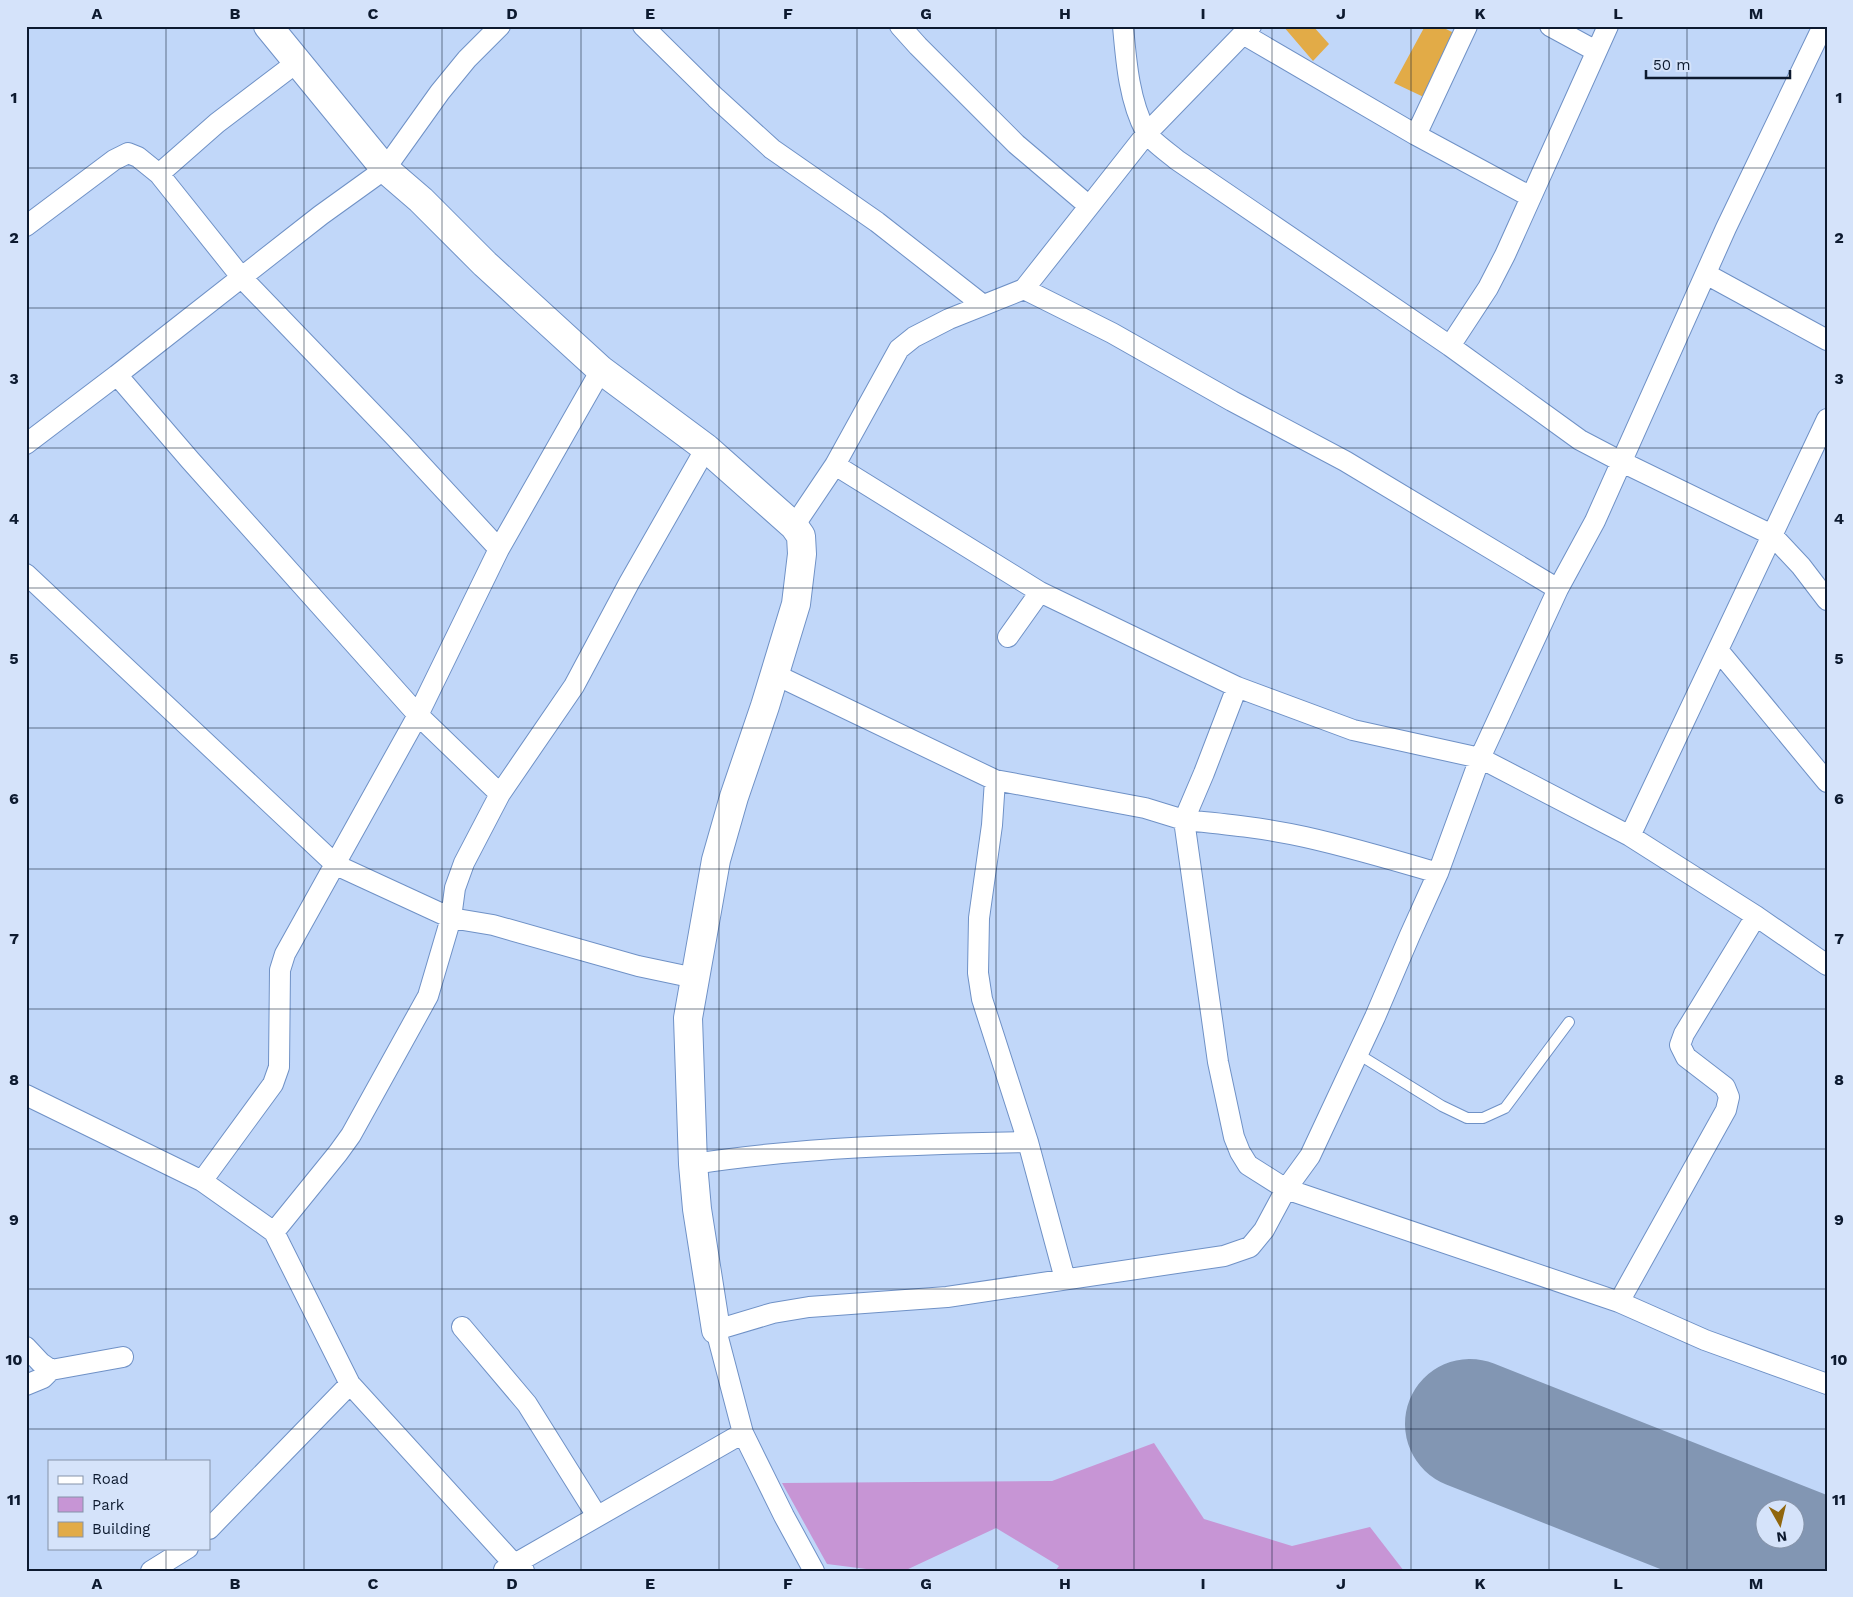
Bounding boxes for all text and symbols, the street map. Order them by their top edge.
text: A [92,4,103,23]
text: B [230,4,241,23]
text: C [368,4,379,23]
text: D [506,4,518,23]
text: E [645,4,655,23]
text: F [783,4,793,23]
text: G [920,4,932,23]
text: H [1059,4,1071,23]
text: I [1200,4,1206,23]
text: J [1336,4,1346,23]
text: K [1474,4,1486,23]
text: L [1613,4,1623,23]
text: M [1749,4,1763,23]
scale bar [1646,48,1789,80]
text: 50 m [1653,56,1690,74]
text: 1 [11,88,17,107]
text: 1 [1836,88,1842,107]
text: 2 [9,228,19,247]
text: 2 [1834,228,1844,247]
text: 3 [9,369,19,388]
text: 3 [1834,369,1844,388]
text: 4 [9,509,19,528]
text: 4 [1834,509,1844,528]
text: 5 [9,649,19,668]
text: 5 [1834,649,1844,668]
text: 6 [9,789,19,808]
text: 6 [1834,789,1844,808]
text: 7 [9,929,19,948]
text: 7 [1834,929,1844,948]
text: 8 [9,1070,19,1089]
text: 8 [1834,1070,1844,1089]
text: 9 [9,1210,19,1229]
text: 9 [1834,1210,1844,1229]
text: 10 [5,1350,23,1369]
text: 10 [1830,1350,1848,1369]
legend [48,1460,210,1550]
text: Road [92,1470,129,1488]
text: 11 [7,1490,21,1509]
text: 11 [1832,1490,1846,1509]
text: Park [92,1496,125,1514]
north arrow [1756,1500,1806,1550]
text: Building [92,1520,150,1538]
text: N [1776,1528,1788,1546]
text: A [92,1574,103,1593]
text: B [230,1574,241,1593]
text: C [368,1574,379,1593]
text: D [506,1574,518,1593]
text: E [645,1574,655,1593]
text: F [783,1574,793,1593]
text: G [920,1574,932,1593]
text: H [1059,1574,1071,1593]
text: I [1200,1574,1206,1593]
text: J [1336,1574,1346,1593]
text: K [1474,1574,1486,1593]
text: L [1613,1574,1623,1593]
text: M [1749,1574,1763,1593]

